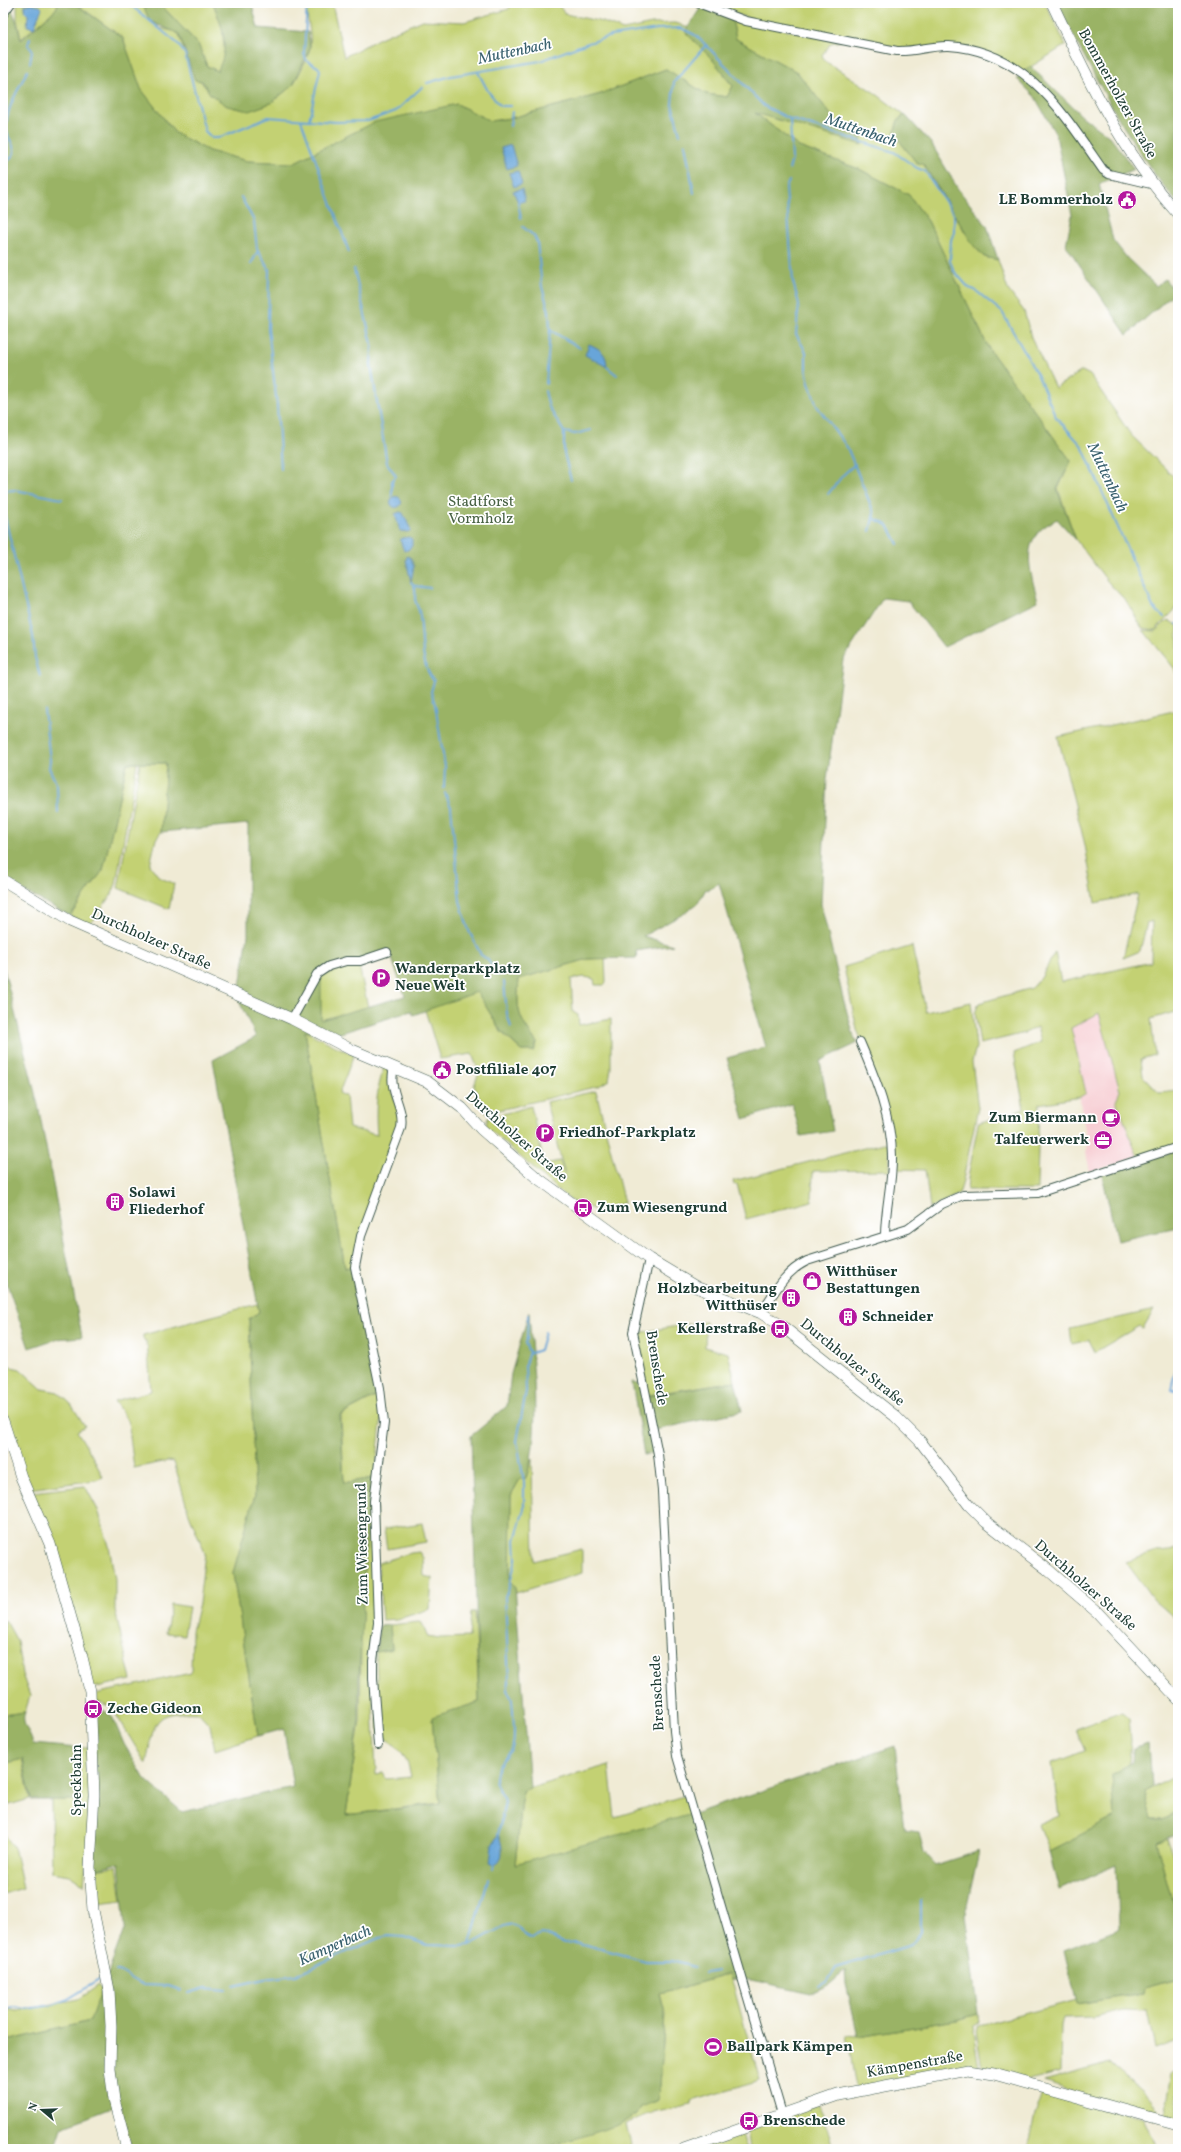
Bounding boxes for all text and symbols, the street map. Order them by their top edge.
street label: Bommerholzer Straße [1072,25,1162,163]
water label: Muttenbach [475,33,554,71]
water label: Muttenbach [821,108,900,154]
public building icon: LE Bommerholz [1116,189,1138,211]
place label: LE Bommerholz [999,190,1113,211]
water label: Muttenbach [1081,439,1133,517]
park label: Stadtforst Vormholz [448,492,514,530]
street label: Durchholzer Straße [88,904,214,976]
place label: Wanderparkplatz Neue Welt [395,959,521,997]
parking icon: Wanderparkplatz Neue Welt [370,967,392,989]
public building icon: Postfiliale 407 [431,1059,453,1081]
place label: Postfiliale 407 [456,1060,557,1081]
street label: Durchholzer Straße [460,1087,572,1187]
cafe icon: Zum Biermann [1100,1107,1122,1129]
place label: Zum Biermann [989,1108,1097,1129]
parking icon: Friedhof-Parkplatz [534,1122,556,1144]
place label: Friedhof-Parkplatz [559,1123,696,1144]
office icon: Talfeuerwerk [1092,1129,1114,1151]
place label: Talfeuerwerk [994,1130,1089,1151]
place label: Solawi Fliederhof [129,1183,205,1221]
building icon: Solawi Fliederhof [104,1191,126,1213]
bus stop icon: Zum Wiesengrund [572,1197,594,1219]
place label: Zum Wiesengrund [597,1198,727,1219]
place label: Witthüser Bestattungen [826,1262,920,1300]
shop icon: Witthüser Bestattungen [801,1270,823,1292]
place label: Holzbearbeitung Witthüser [657,1279,777,1317]
building icon: Holzbearbeitung Witthüser [780,1287,802,1309]
building icon: Schneider [837,1306,859,1328]
place label: Schneider [862,1307,933,1328]
street label: Durchholzer Straße [795,1314,909,1412]
bus stop icon: Kellerstraße [769,1318,791,1340]
place label: Kellerstraße [677,1319,766,1340]
street label: Brenschede [640,1329,672,1407]
street label: Zum Wiesengrund [351,1483,375,1605]
street label: Durchholzer Straße [1029,1536,1141,1636]
street label: Brenschede [646,1654,670,1732]
bus stop icon: Zeche Gideon [82,1698,104,1720]
place label: Zeche Gideon [107,1699,202,1720]
street label: Speckbahn [67,1744,88,1816]
water label: Kamperbach [295,1920,375,1972]
sports icon: Ballpark Kämpen [702,2036,724,2058]
place label: Ballpark Kämpen [727,2037,853,2058]
street label: Kämpenstraße [865,2046,965,2084]
north arrow [22,2090,62,2130]
text: N [26,2101,42,2113]
bus stop icon: Brenschede [738,2110,760,2132]
place label: Brenschede [763,2111,846,2132]

